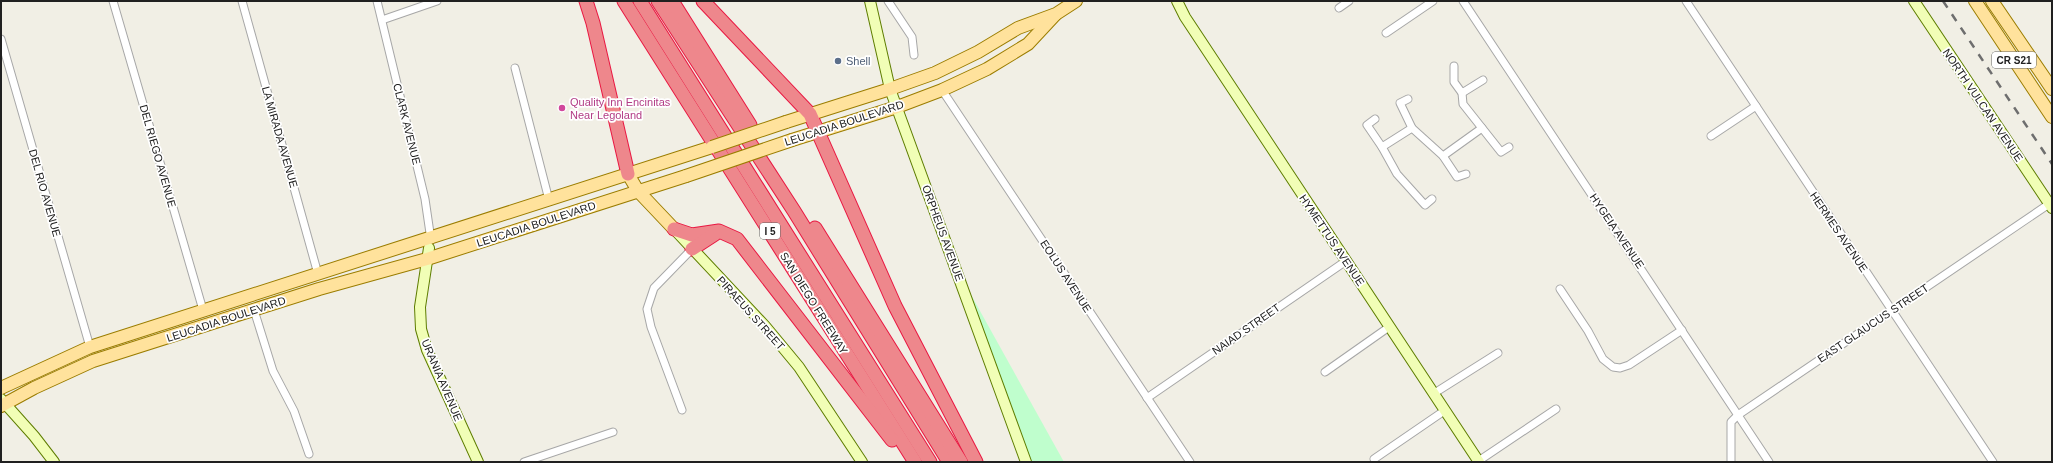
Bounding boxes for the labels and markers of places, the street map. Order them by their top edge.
place label: Shell [846,55,870,67]
marker: Shell [833,56,843,66]
place label: Quality Inn Encinitas Near Legoland [570,96,671,121]
marker: Quality Inn Encinitas Near Legoland [557,103,567,113]

